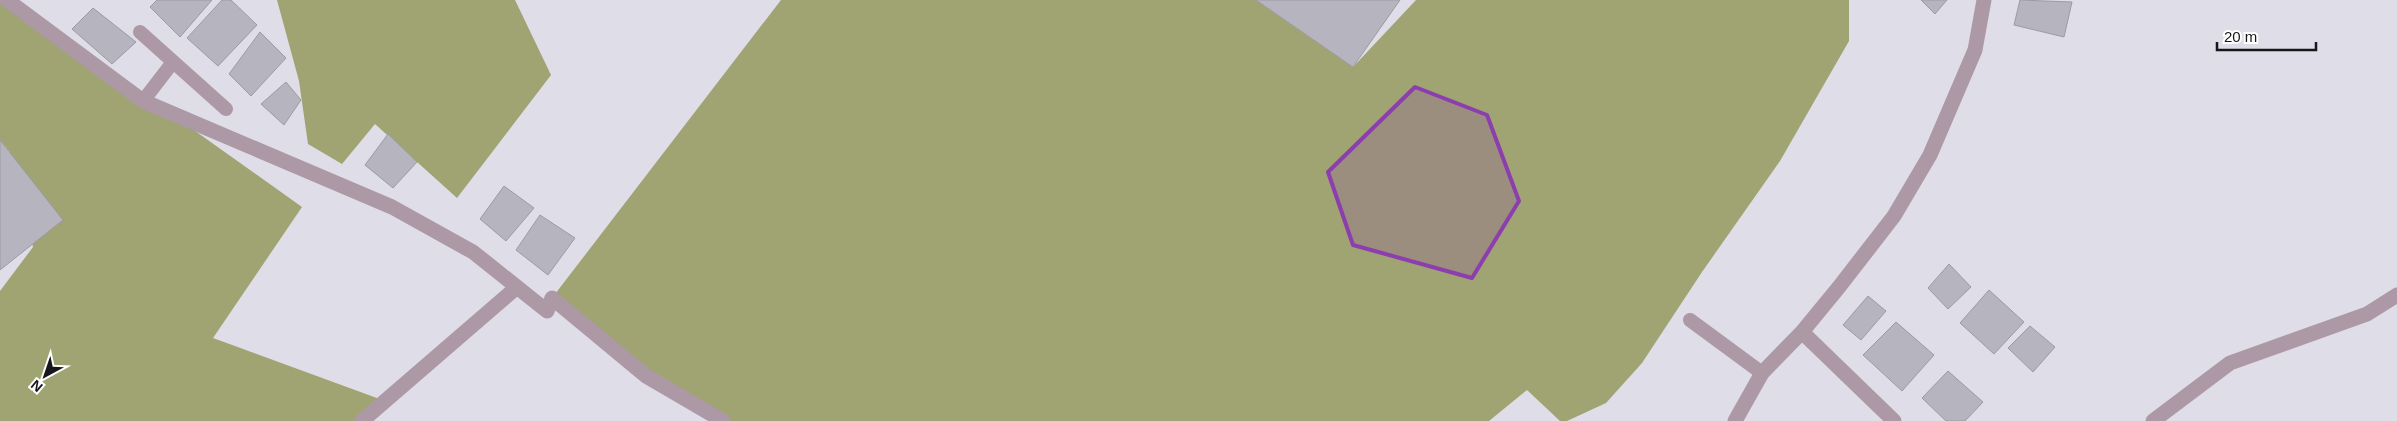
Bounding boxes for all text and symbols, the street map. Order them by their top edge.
scale bar [2217,20,2316,52]
text: 20 m [2224,28,2257,45]
north arrow [20,351,70,401]
text: N [28,377,46,395]

